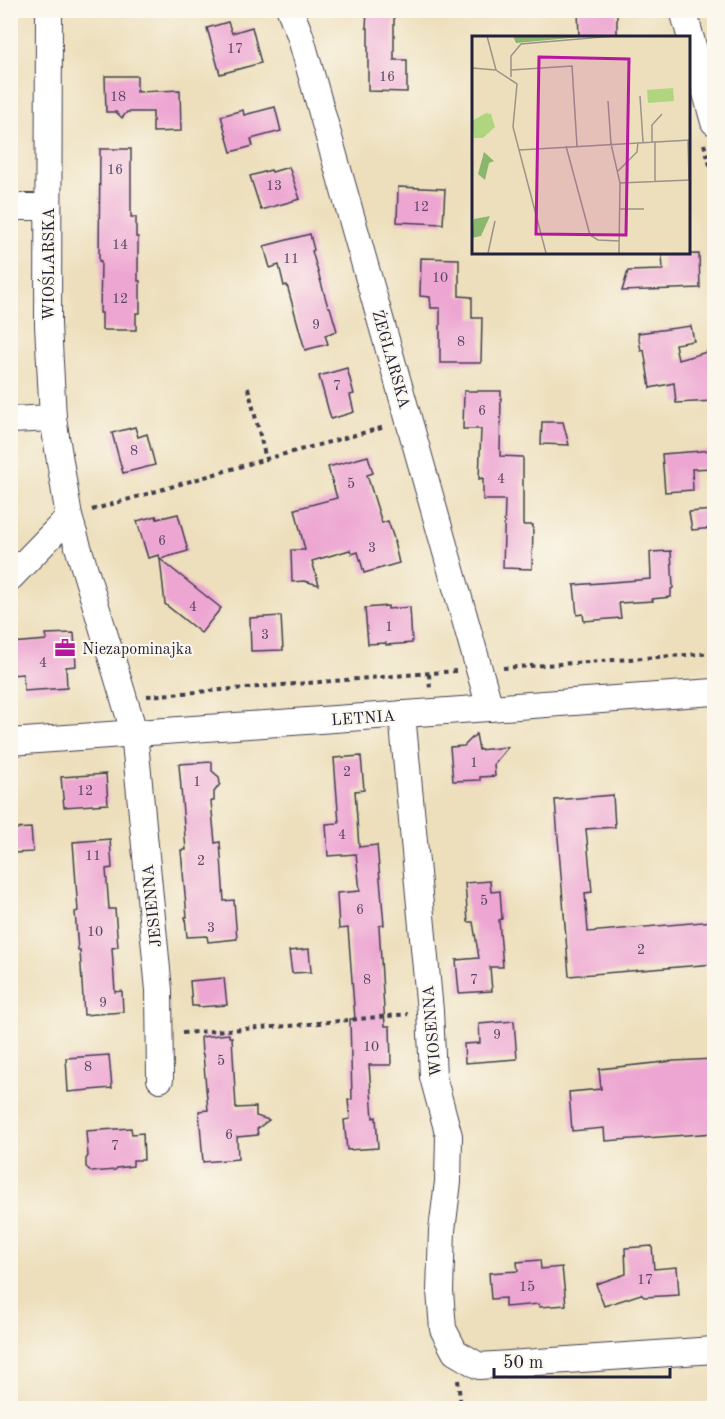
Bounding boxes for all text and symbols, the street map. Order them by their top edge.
inset map [472,36,689,254]
house number: 17 [227,42,243,56]
house number: 16 [379,70,395,84]
house number: 18 [110,90,126,104]
house number: 16 [107,163,123,177]
house number: 13 [266,179,282,193]
house number: 12 [413,200,429,214]
street label: WIOŚLARSKA [37,207,58,321]
house number: 14 [112,238,128,252]
house number: 11 [283,252,299,266]
house number: 10 [432,271,448,285]
house number: 12 [112,292,128,306]
street label: ŻEGLARSKA [368,307,416,411]
house number: 9 [312,318,320,332]
house number: 8 [457,335,465,349]
house number: 7 [333,379,341,393]
house number: 6 [478,404,486,418]
house number: 8 [130,444,138,458]
house number: 4 [497,472,505,486]
house number: 5 [347,477,355,491]
house number: 6 [158,534,166,548]
house number: 3 [368,541,376,555]
house number: 4 [189,600,197,614]
house number: 1 [385,620,393,634]
house number: 3 [261,628,269,642]
office icon: Niezapominajka [53,636,77,660]
place label: Niezapominajka [82,642,192,658]
house number: 4 [39,656,47,670]
street label: LETNIA [331,709,396,729]
house number: 1 [470,756,478,770]
house number: 2 [343,765,351,779]
house number: 1 [193,775,201,789]
house number: 12 [77,784,93,798]
house number: 4 [338,828,346,842]
house number: 11 [85,849,101,863]
house number: 2 [197,854,205,868]
street label: JESIENNA [141,864,165,948]
house number: 5 [480,894,488,908]
house number: 6 [356,903,364,917]
house number: 3 [207,921,215,935]
house number: 10 [87,925,103,939]
house number: 2 [637,943,645,957]
house number: 8 [363,973,371,987]
house number: 7 [470,973,478,987]
street label: WIOSENNA [421,984,445,1077]
house number: 9 [99,996,107,1010]
house number: 9 [493,1028,501,1042]
house number: 10 [363,1040,379,1054]
house number: 5 [217,1054,225,1068]
house number: 8 [84,1060,92,1074]
house number: 6 [225,1128,233,1142]
house number: 7 [111,1139,119,1153]
house number: 17 [637,1273,653,1287]
house number: 15 [519,1280,535,1294]
scale bar [494,1341,670,1379]
text: 50 m [503,1354,543,1372]

